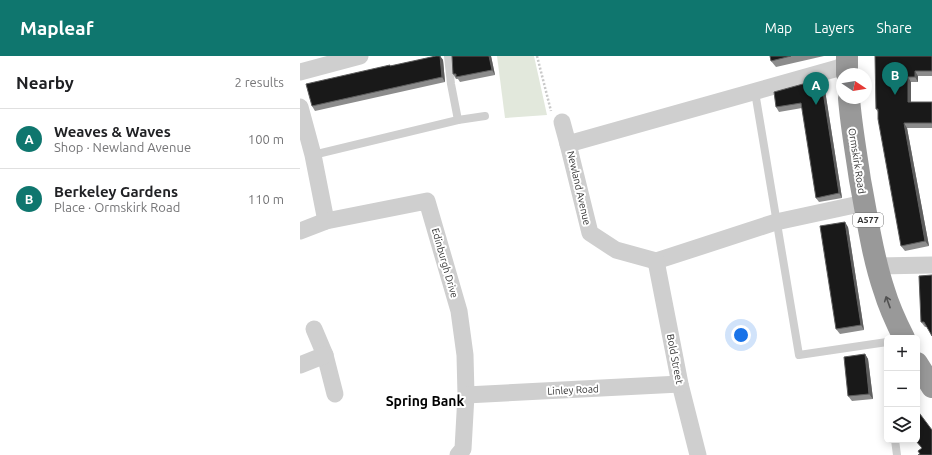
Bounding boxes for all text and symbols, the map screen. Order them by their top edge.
text: Mapleaf [20,17,93,39]
text: Map [765,20,792,36]
text: Layers [814,20,854,36]
text: Share [876,20,912,36]
pin: B [882,62,908,95]
north arrow [836,68,872,104]
pin: A [803,72,829,105]
text: Nearby [16,73,74,92]
text: 2 results [234,75,284,89]
text: Weaves & Waves [54,123,171,140]
street label: Ormskirk Road [846,127,868,195]
text: A [24,132,34,146]
text: 100 m [248,132,284,146]
text: Shop · Newland Avenue [54,140,191,154]
street label: Newland Avenue [565,150,593,226]
text: Berkeley Gardens [54,183,178,200]
text: B [25,192,33,206]
text: 110 m [248,192,284,206]
text: Place · Ormskirk Road [54,200,180,214]
road number: A577 [853,213,883,227]
street label: Edinburgh Drive [430,227,460,299]
one-way arrow [884,297,892,309]
your location [731,325,751,345]
street label: Bold Street [665,333,685,385]
map controls [884,335,920,443]
button: + [884,335,920,371]
button: − [884,371,920,407]
street label: Linley Road [547,383,599,397]
district label: Spring Bank [386,393,464,409]
button: layers [884,407,920,443]

